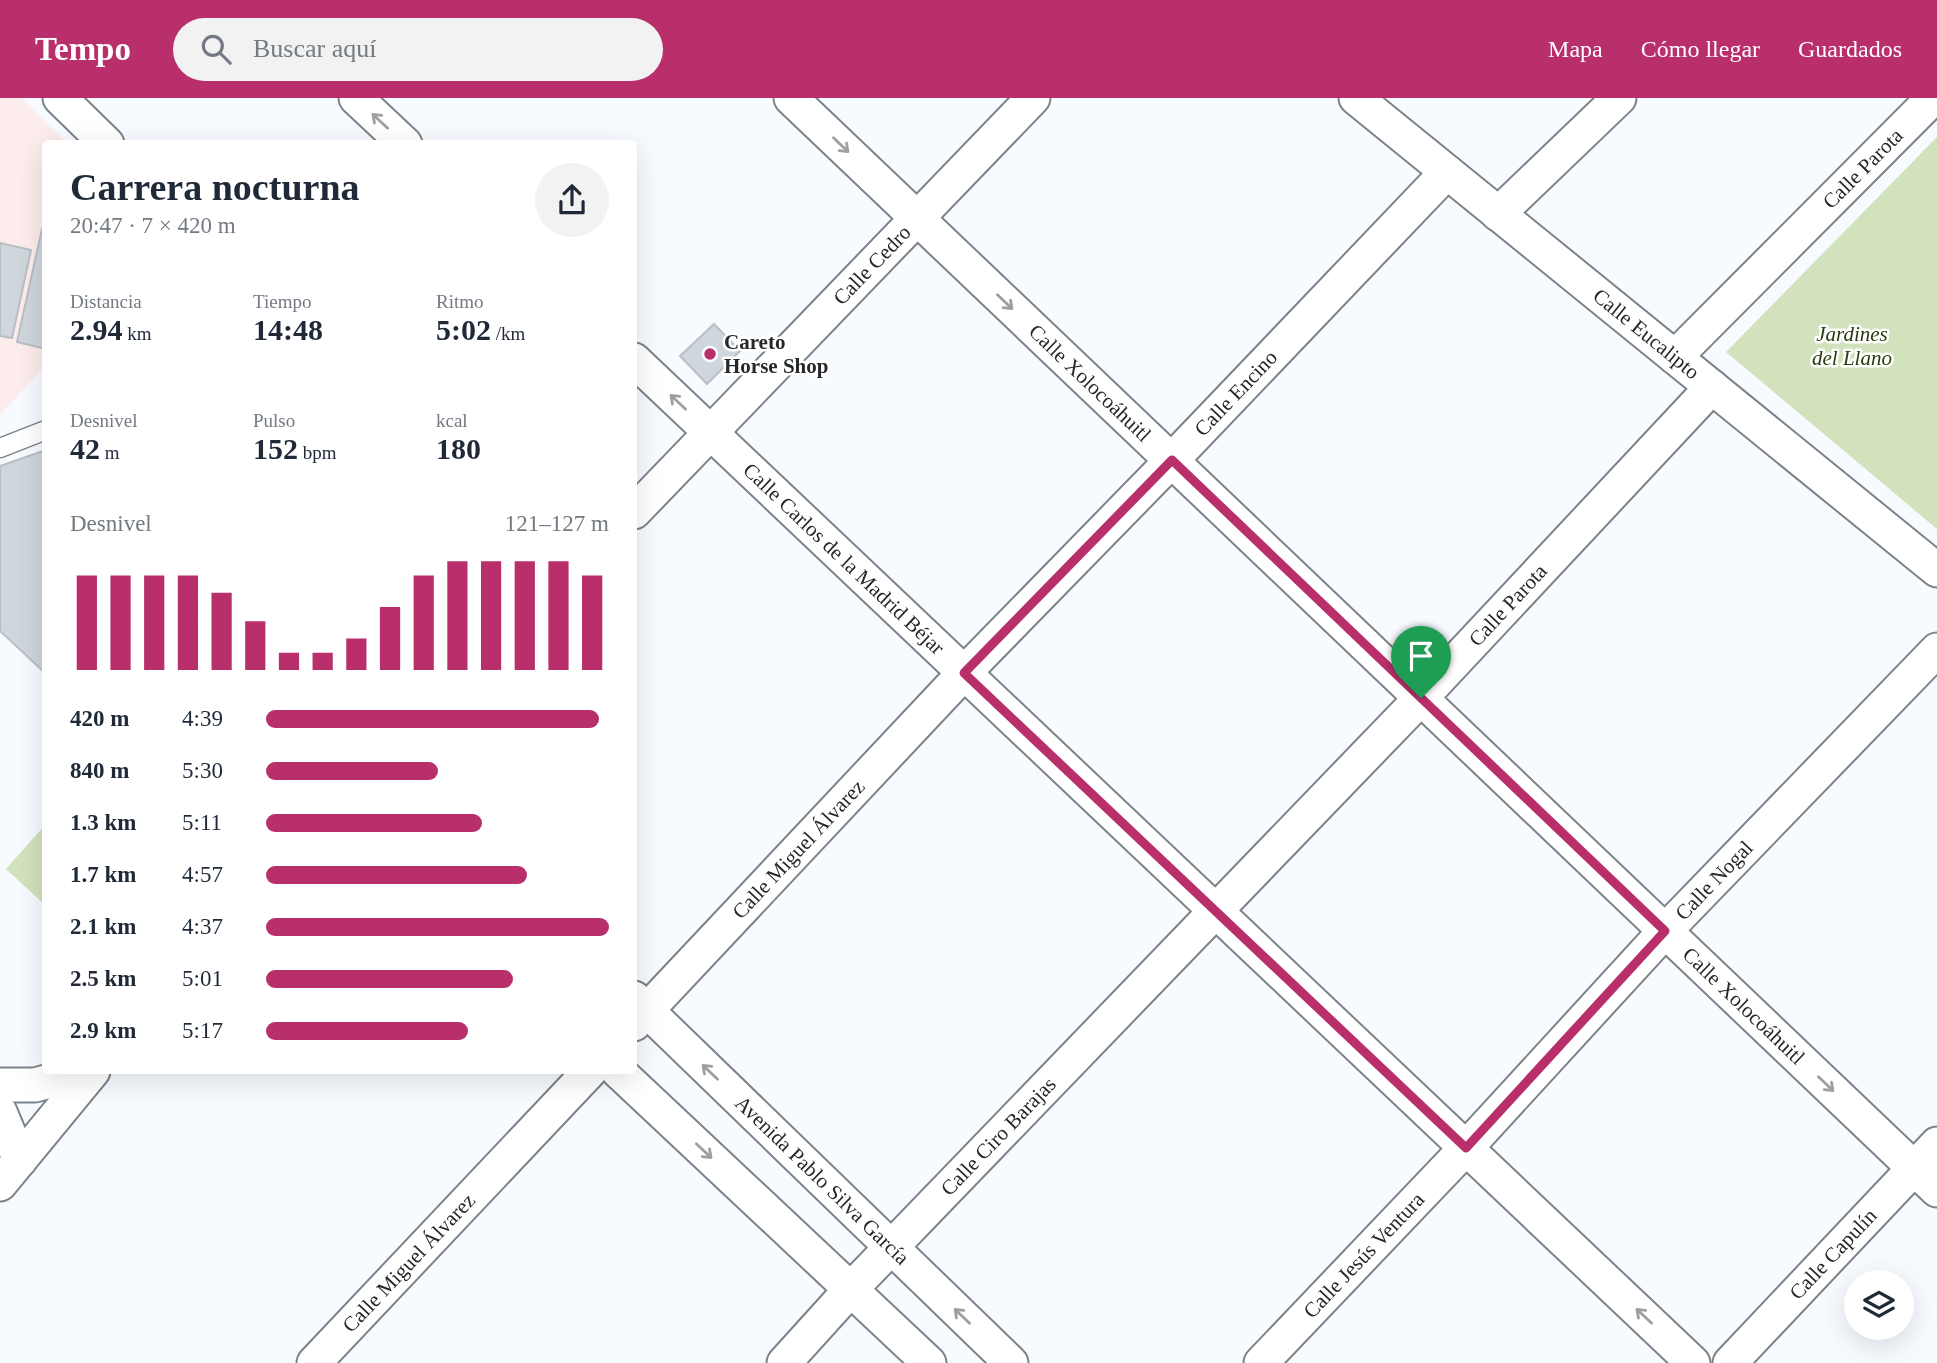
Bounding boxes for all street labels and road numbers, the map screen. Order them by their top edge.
street label: Calle Parota [1818,123,1908,214]
street label: Calle Cedro [828,220,916,310]
street label: Calle Eucalipto [1588,283,1704,384]
street label: Calle Xolocoáhuitl [1024,319,1156,447]
street label: Calle Encino [1190,345,1282,441]
street label: Calle Carlos de la Madrid Béjar [738,458,949,660]
street label: Calle Parota [1464,559,1552,651]
street label: Calle Miguel Álvarez [727,775,869,924]
street label: Calle Nogal [1670,836,1758,925]
street label: Calle Xolocoáhuitl [1678,942,1810,1070]
street label: Calle Ciro Barajas [936,1072,1061,1200]
street label: Avenida Pablo Silva García [730,1091,915,1270]
street label: Calle Jesús Ventura [1298,1187,1430,1323]
street label: Calle Miguel Álvarez [338,1188,480,1337]
street label: Calle Capulín [1784,1203,1882,1304]

